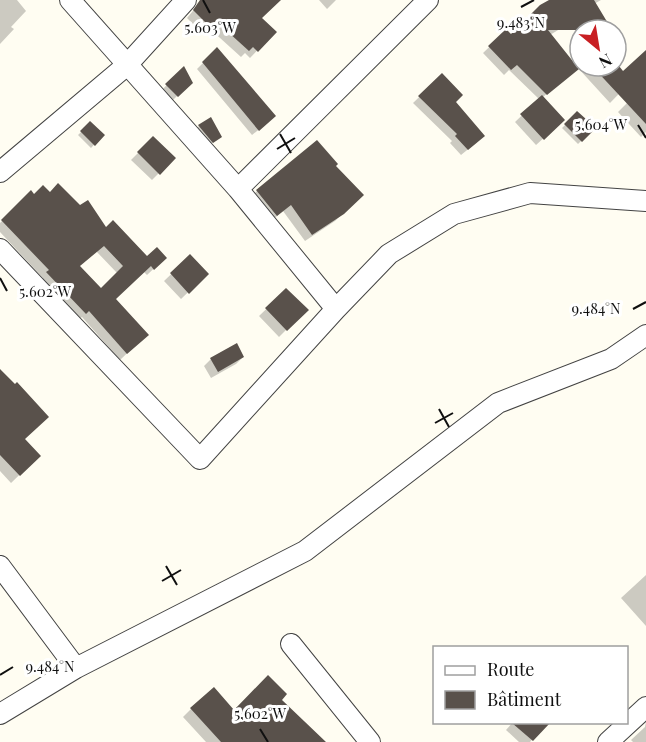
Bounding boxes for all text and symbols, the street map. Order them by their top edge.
text: 9.483°N [497,12,546,32]
text: 5.603°W [184,17,236,37]
north arrow [568,18,628,78]
text: N [595,49,616,74]
text: 5.604°W [575,114,628,134]
text: 5.602°W [19,281,72,301]
text: 9.484°N [571,298,621,318]
legend [433,646,628,724]
text: 9.484°N [25,656,75,676]
text: Route [487,657,534,681]
text: Bâtiment [487,687,562,711]
text: 5.602°W [234,703,287,723]

